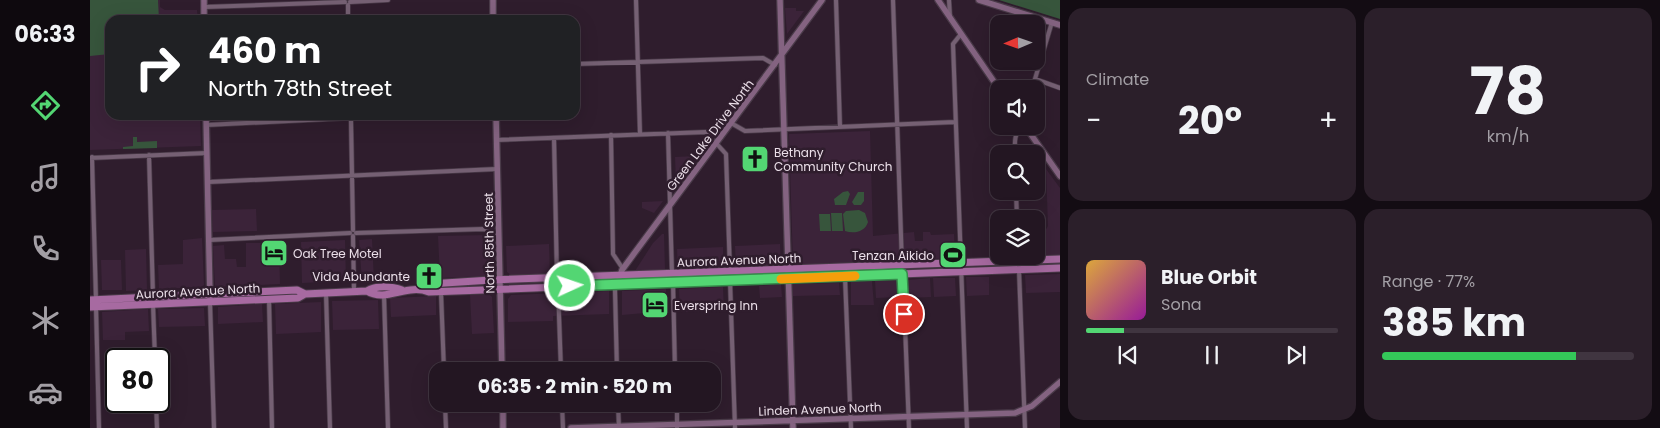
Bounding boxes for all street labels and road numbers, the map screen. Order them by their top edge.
street label: Green Lake Drive North [662,76,758,194]
street label: North 85th Street [480,192,498,294]
street label: Aurora Avenue North [676,249,802,271]
street label: Aurora Avenue North [135,279,261,303]
street label: Linden Avenue North [758,398,882,420]

